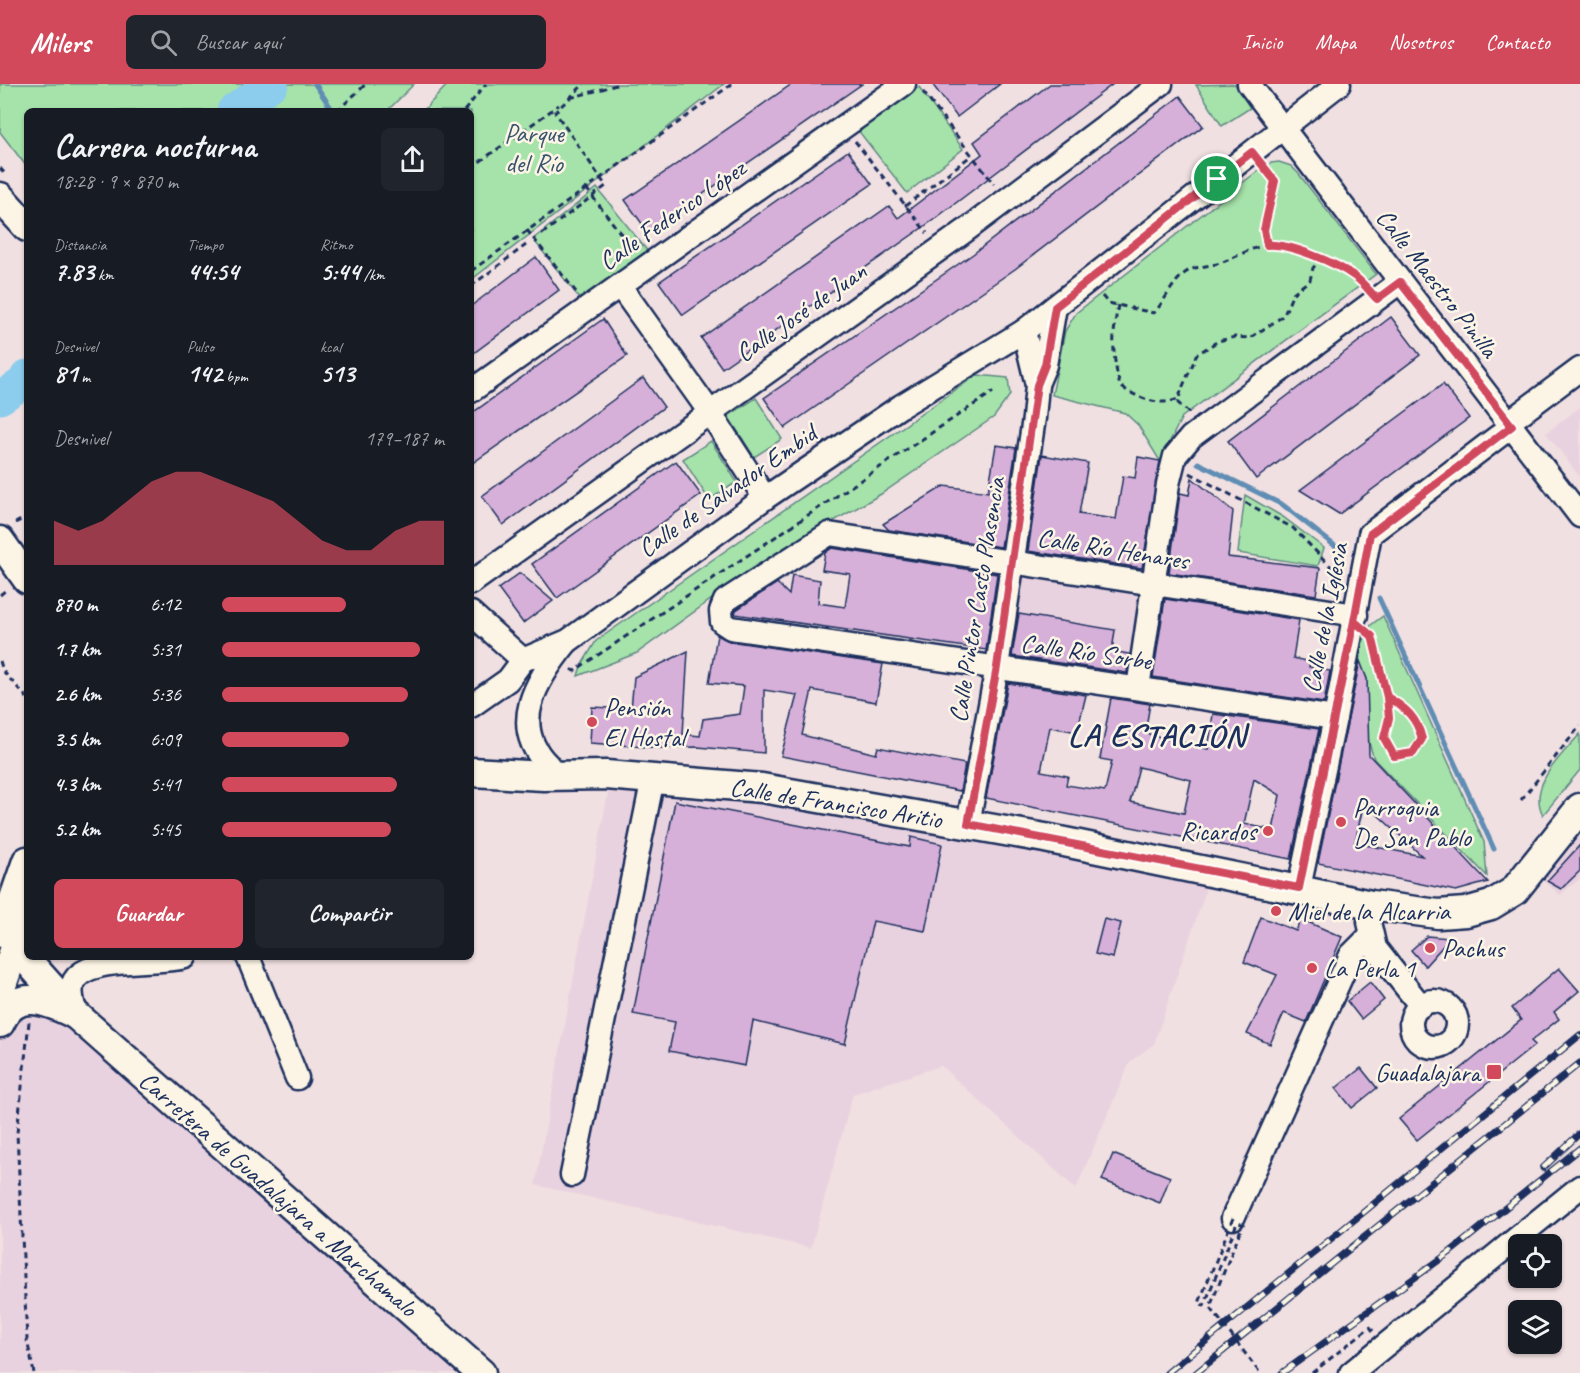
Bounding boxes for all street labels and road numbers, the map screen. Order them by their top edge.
street label: Calle Federico López [592,151,754,278]
street label: Calle Maestro Pinilla [1369,202,1506,365]
street label: Calle José de Juan [729,254,873,369]
street label: Calle de Salvador Embid [631,415,826,565]
street label: Calle Pintor Casto Plasencia [941,474,1013,725]
street label: Calle Río Henares [1035,521,1193,578]
street label: Calle de la Iglesia [1294,539,1356,696]
street label: Calle Río Sorbe [1019,627,1155,678]
street label: Calle de Francisco Aritio [728,770,946,836]
street label: Carretera de Guadalajara a Marchamalo [132,1064,425,1325]

